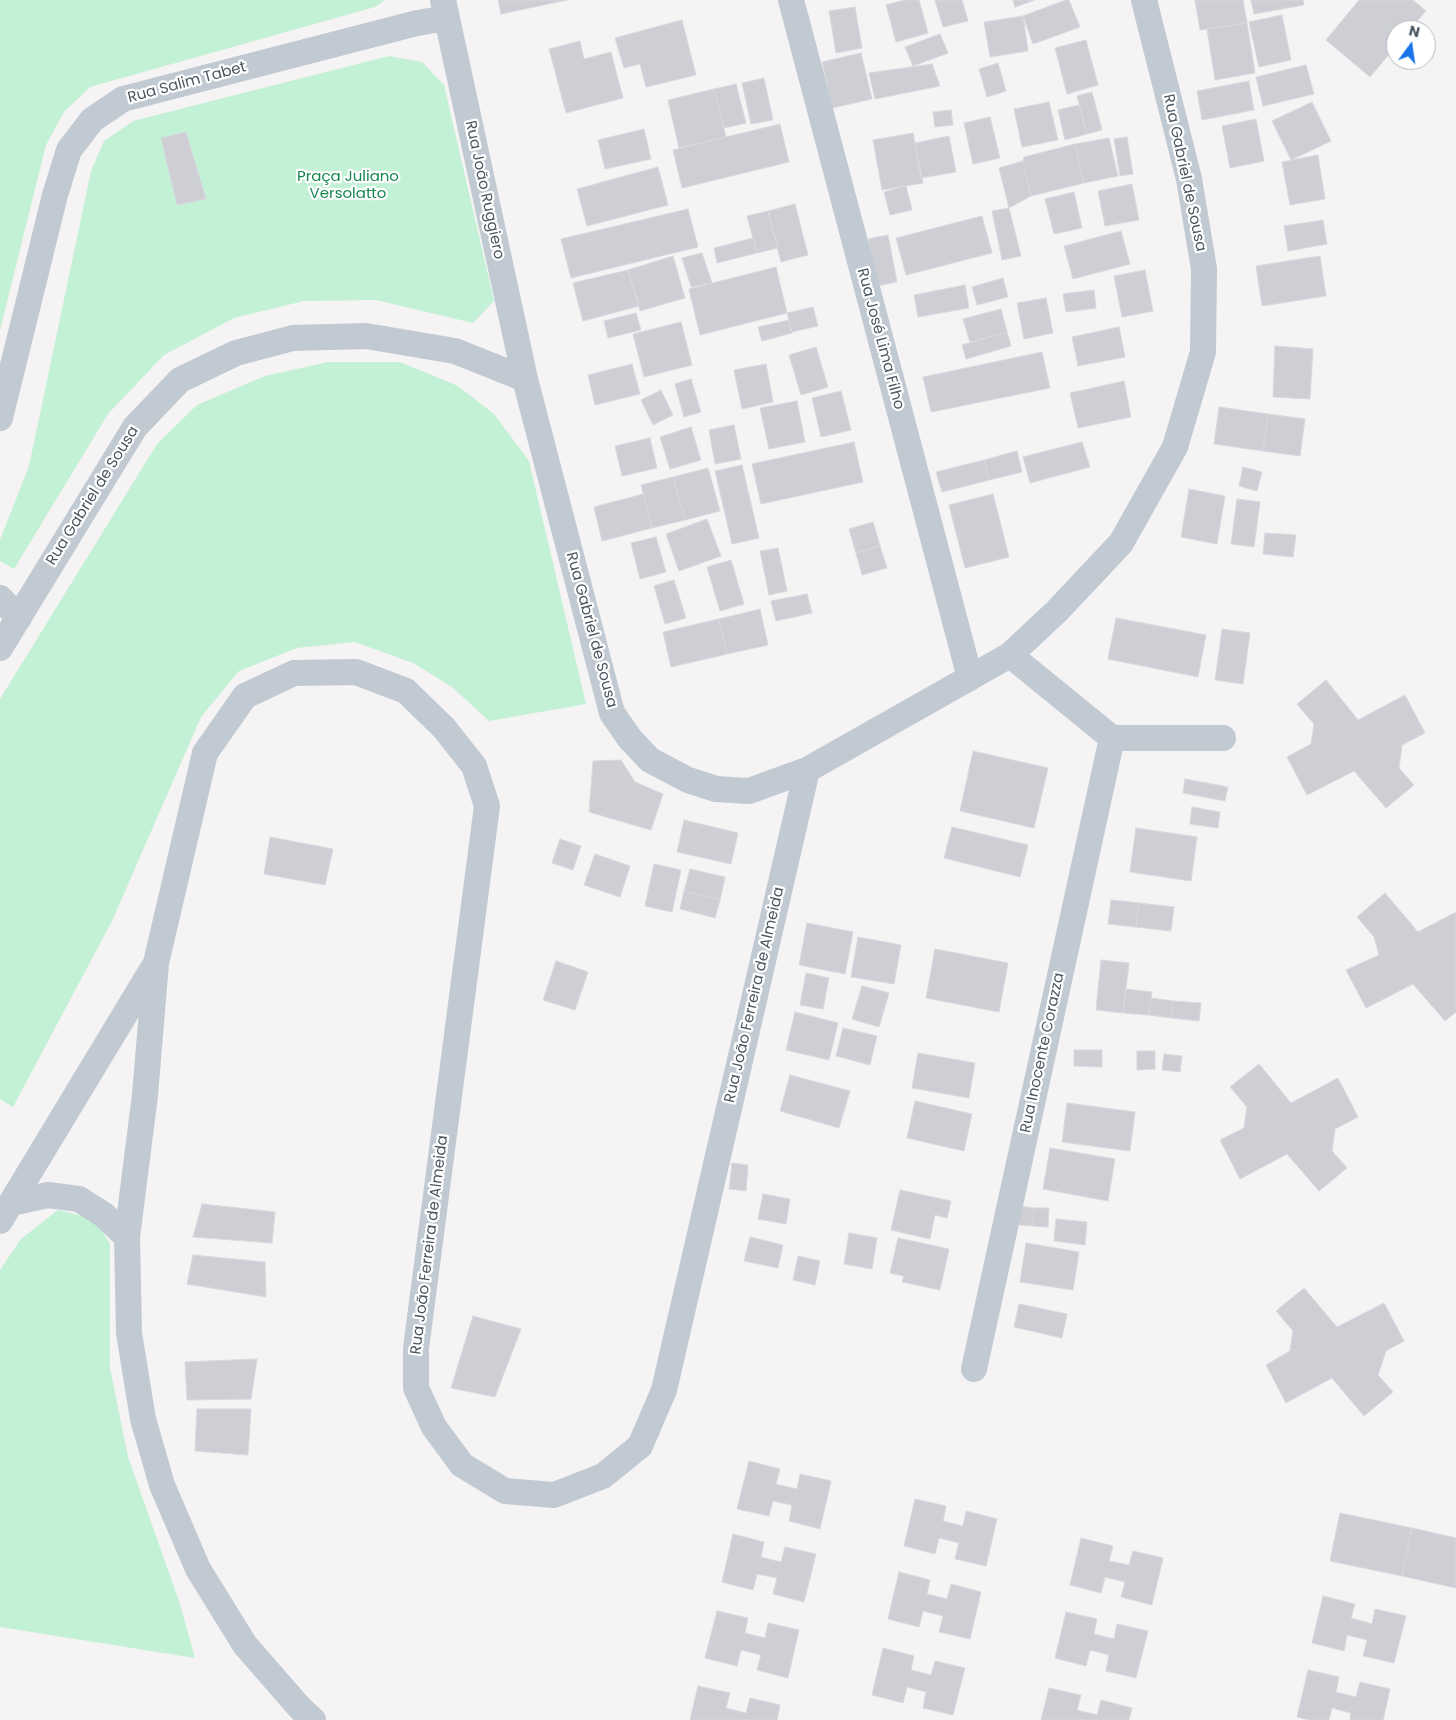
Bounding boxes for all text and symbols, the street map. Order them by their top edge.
north arrow [1386,20,1436,70]
text: N [1407,20,1422,42]
street label: Rua Salim Tabet [126,59,248,107]
street label: Rua Gabriel de Sousa [1159,93,1209,253]
street label: Rua João Ruggiero [461,119,507,261]
park label: Praça Juliano Versolatto [297,168,399,203]
street label: Rua José Lima Filho [852,266,908,412]
street label: Rua Gabriel de Sousa [43,423,143,569]
street label: Rua Gabriel de Sousa [562,550,620,710]
street label: Rua João Ferreira de Almeida [721,885,789,1105]
street label: Rua Inocente Corazza [1017,971,1069,1135]
street label: Rua João Ferreira de Almeida [408,1134,452,1356]

